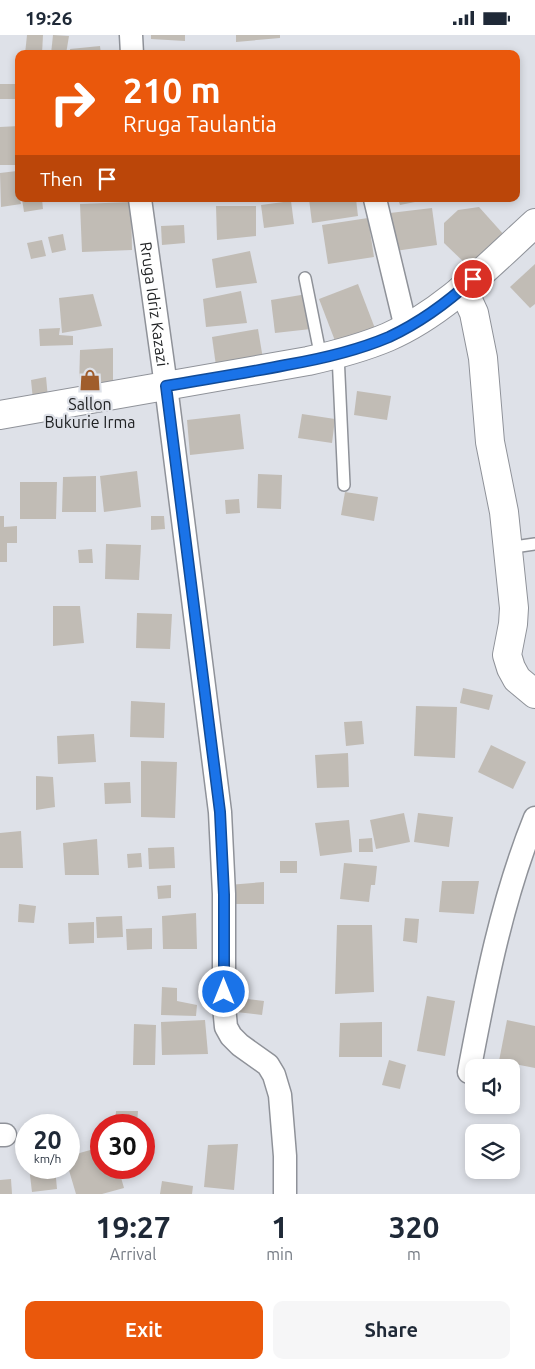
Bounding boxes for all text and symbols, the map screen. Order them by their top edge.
text: 19:26 [25,7,73,29]
icon: right [40,70,105,135]
text: 210 m [123,70,221,110]
text: Rruga Taulantia [123,111,277,136]
icon: arrive [93,165,121,193]
text: Then [40,168,83,190]
street label: Rruga Idriz Kazazi [137,241,172,367]
pin [452,258,494,300]
icon: arrive [459,265,487,293]
shop icon: Sallon Bukurie Irma [77,367,103,393]
place label: Sallon Bukurie Irma [44,395,136,431]
position arrow [197,965,249,1017]
map controls [465,1059,520,1179]
button: sound [465,1059,520,1114]
speed limit sign: 30 [90,1114,155,1179]
button: layers [465,1124,520,1179]
text: 20 [33,1126,62,1154]
text: km/h [34,1152,61,1165]
text: 19:27 [96,1210,171,1244]
text: 1 [271,1210,288,1244]
text: 320 [389,1210,439,1244]
text: Arrival [110,1245,156,1263]
text: min [266,1245,293,1263]
text: m [407,1245,421,1263]
button: Exit [25,1301,263,1359]
button: Share [273,1301,510,1359]

